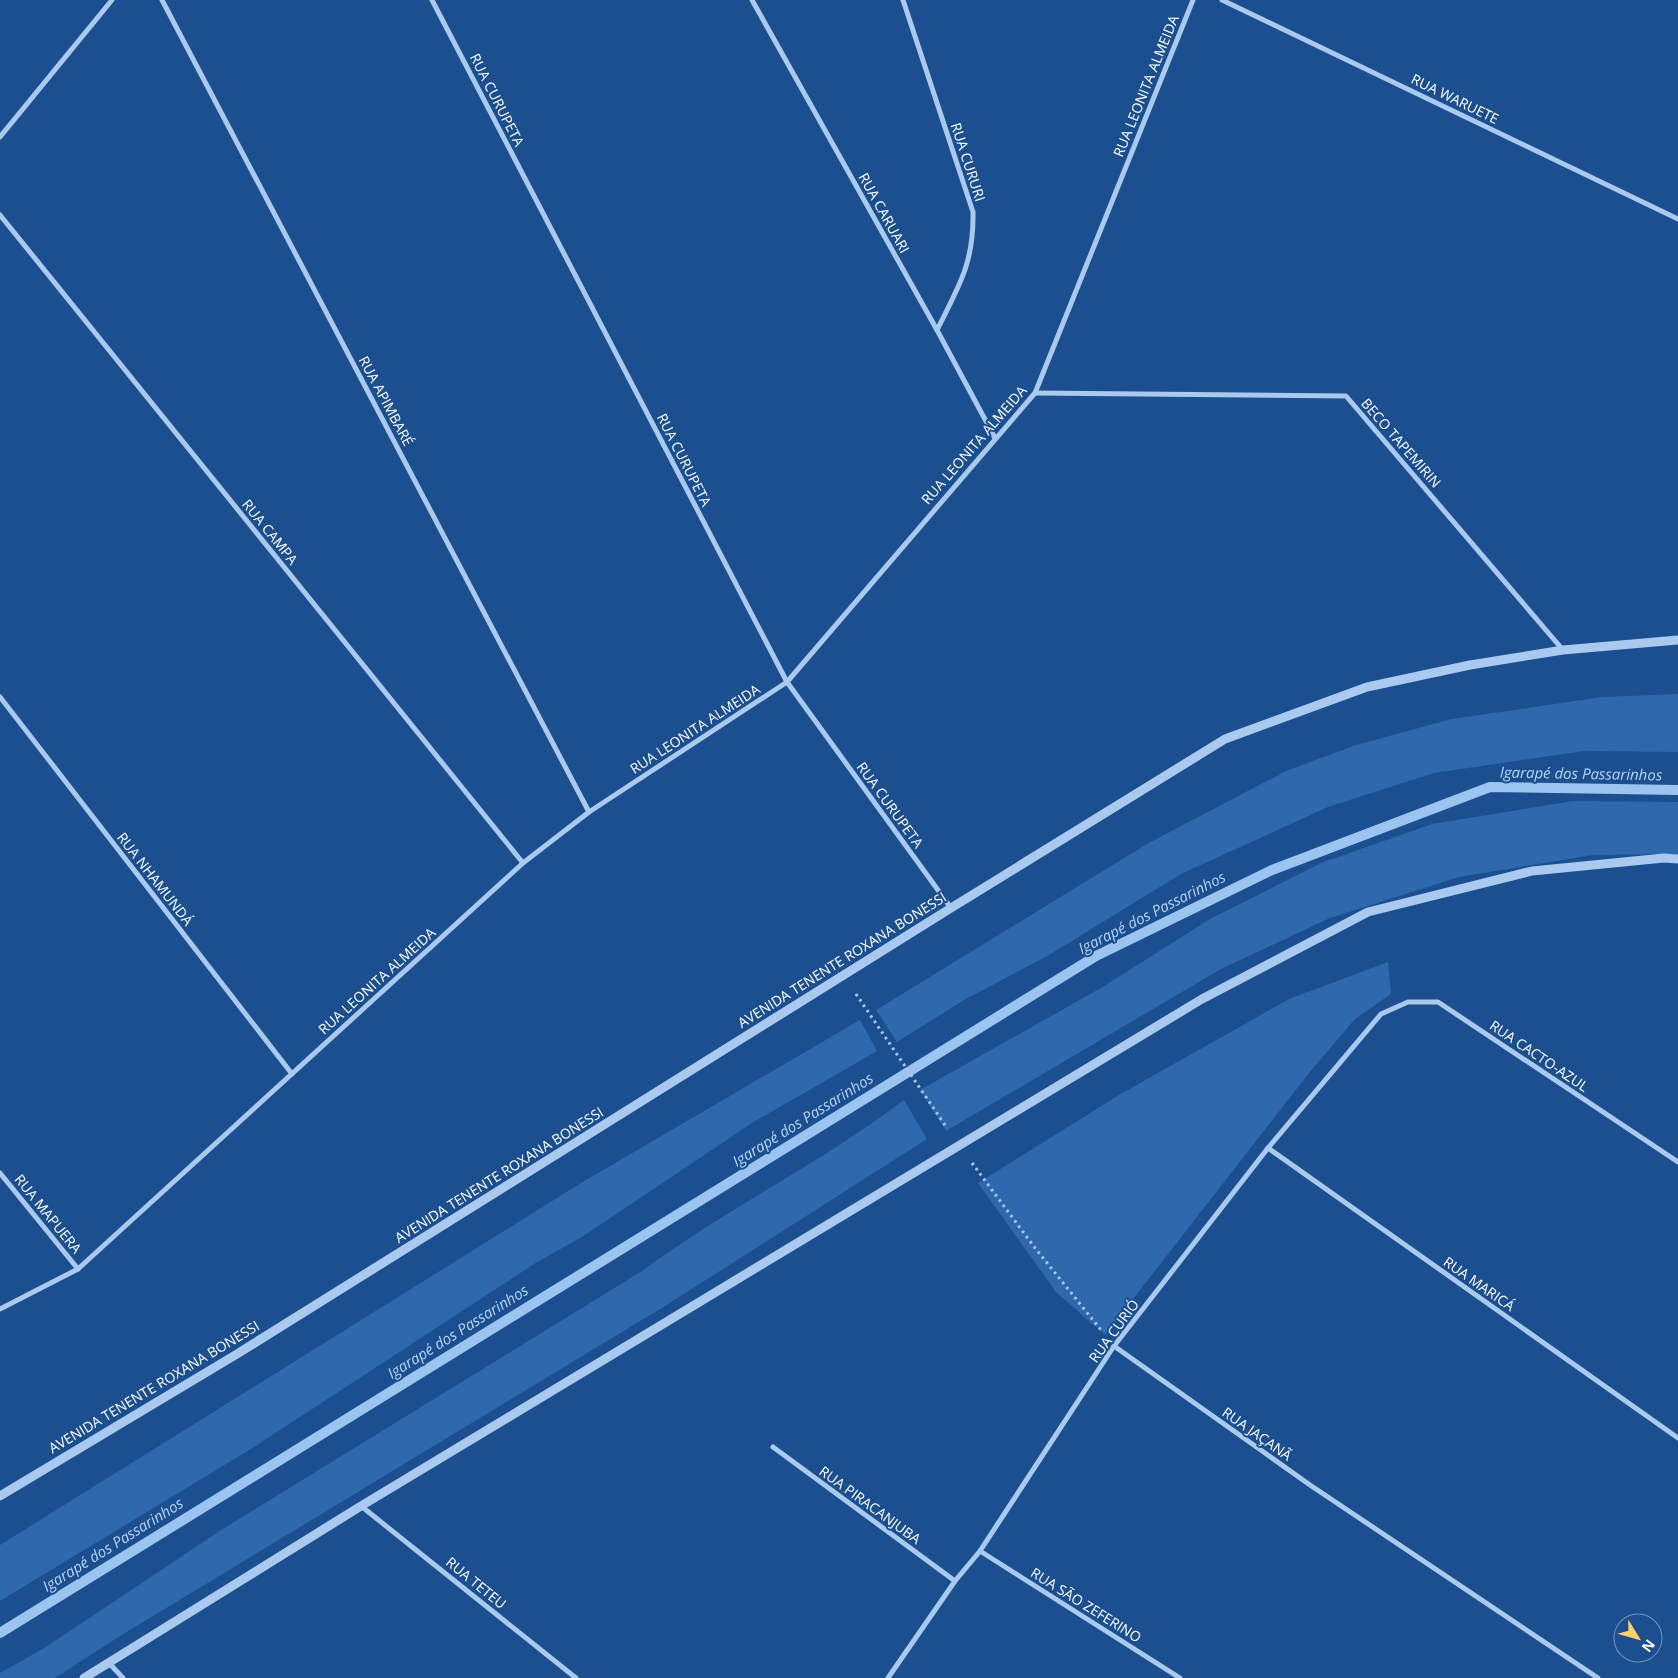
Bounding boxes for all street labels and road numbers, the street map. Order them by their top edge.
street label: RUA LEONITA ALMEIDA [1108,12,1183,160]
street label: RUA CURUPETA [466,50,529,150]
street label: RUA WARUETE [1408,69,1502,128]
street label: RUA CURURI [947,120,990,204]
street label: RUA CARUARI [854,169,914,256]
street label: RUA APIMBARÉ [355,352,418,449]
street label: RUA LEONITA ALMEIDA [917,381,1031,508]
street label: BECO TAPEMIRIN [1357,394,1445,491]
street label: RUA CURUPETA [653,410,716,510]
street label: RUA CAMPA [238,495,303,568]
street label: RUA LEONITA ALMEIDA [626,679,764,778]
street label: RUA CURUPETA [853,758,928,852]
street label: RUA NHAMUNDÁ [113,828,198,929]
street label: AVENIDA TENENTE ROXANA BONESSI [734,887,950,1032]
street label: RUA LEONITA ALMEIDA [314,923,439,1038]
street label: RUA CACTO-AZUL [1486,1015,1592,1096]
street label: AVENIDA TENENTE ROXANA BONESSI [391,1102,607,1247]
street label: RUA MAPUERA [11,1170,86,1257]
street label: RUA MARICÁ [1440,1252,1519,1315]
street label: RUA CURIÓ [1084,1295,1143,1366]
street label: AVENIDA TENENTE ROXANA BONESSI [45,1316,263,1457]
street label: RUA JAÇANÃ [1219,1403,1296,1465]
street label: RUA PIRACANJUBA [816,1461,925,1548]
street label: RUA TETEU [442,1552,510,1613]
street label: RUA SÃO ZEFERINO [1027,1563,1145,1646]

